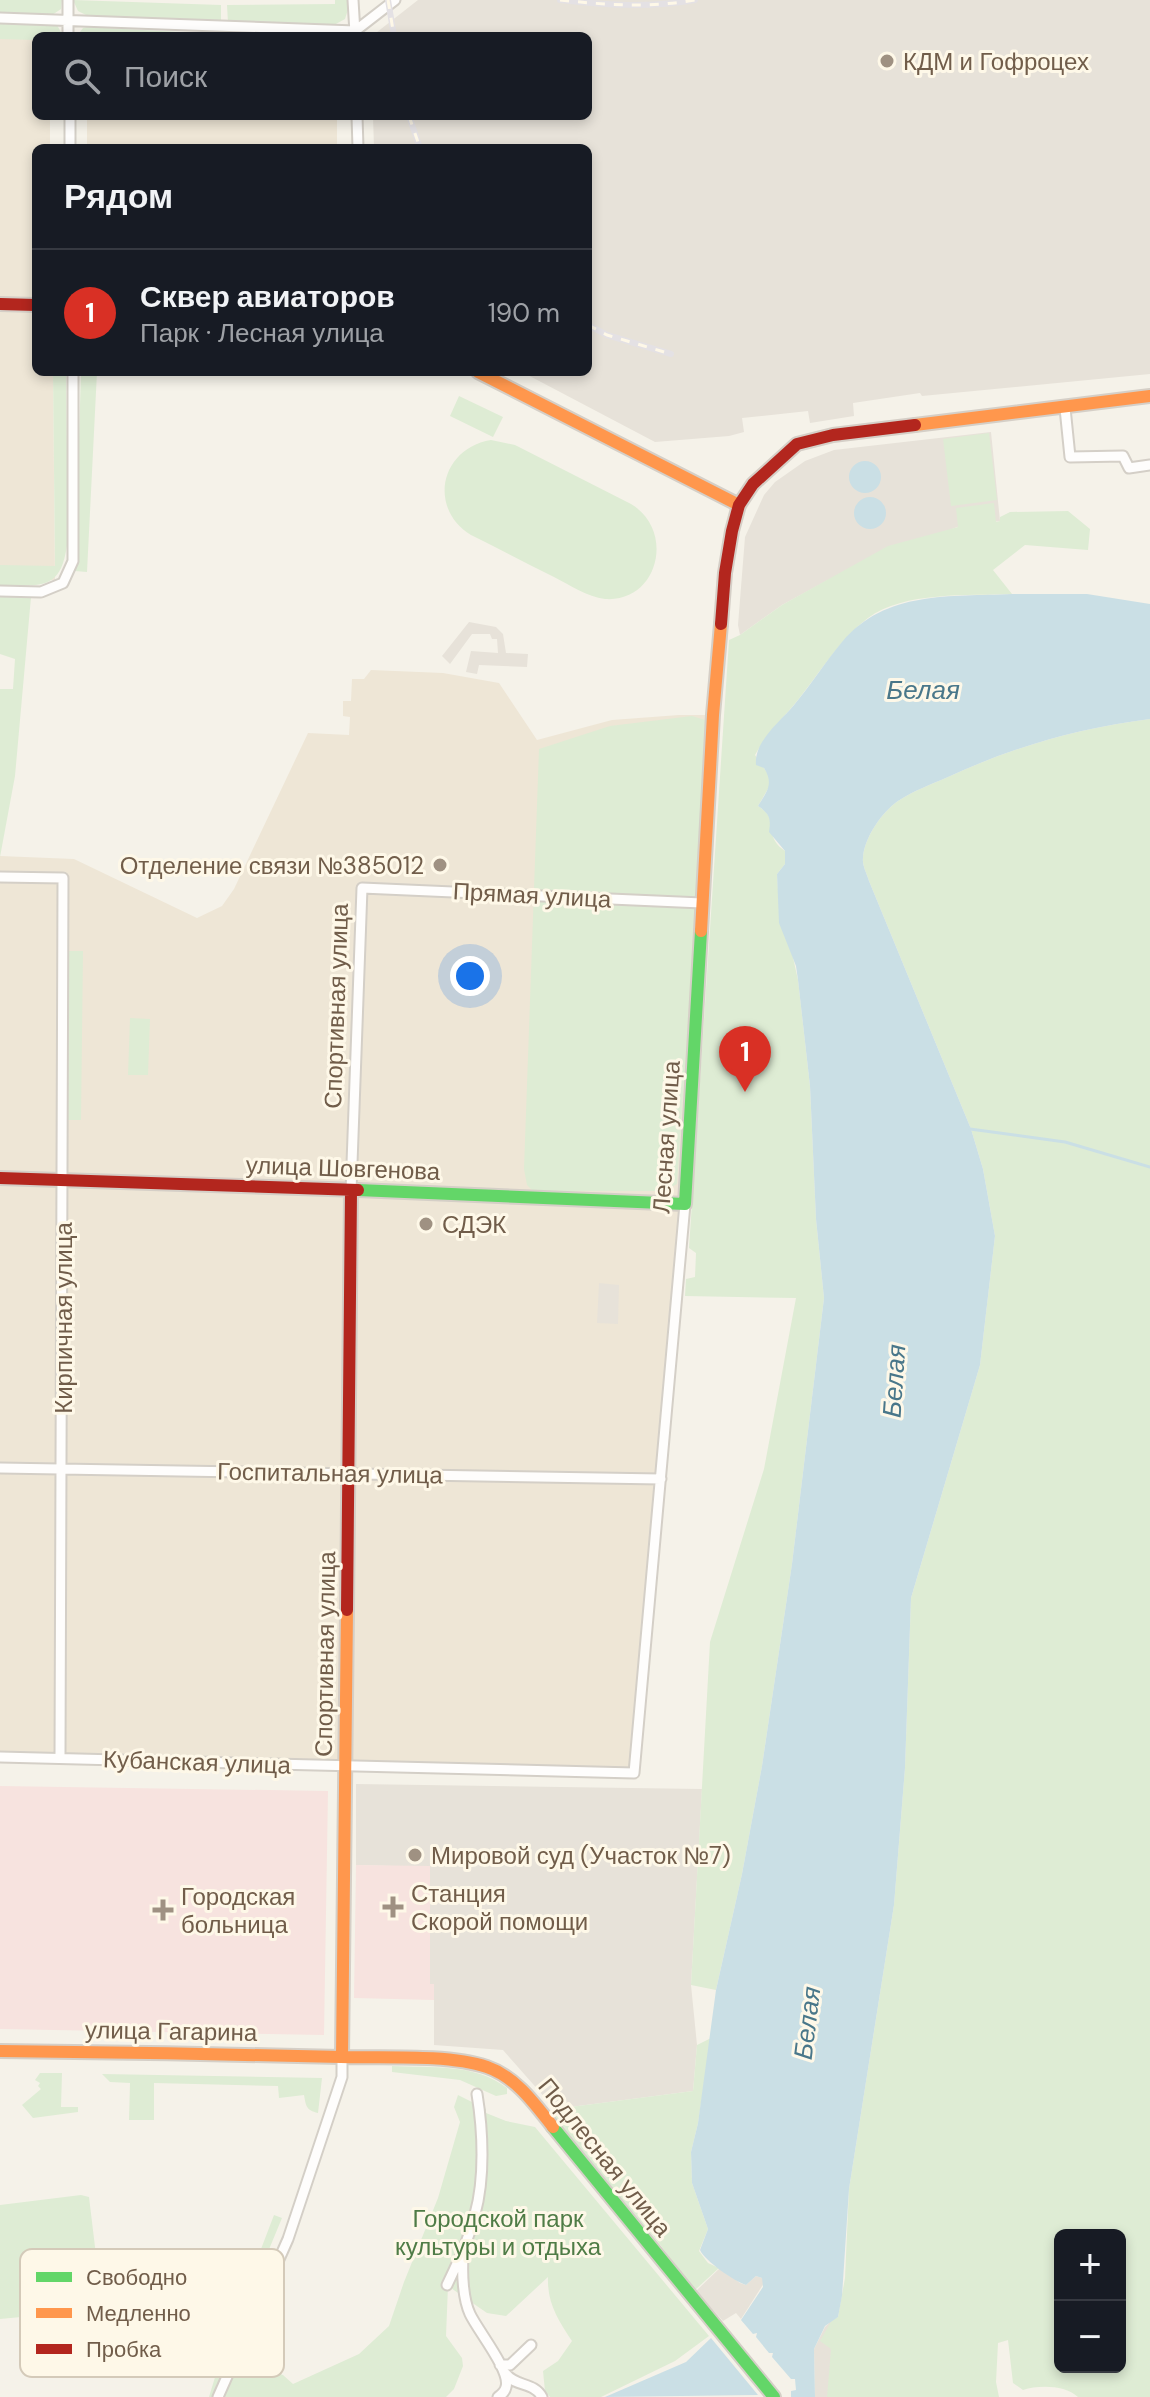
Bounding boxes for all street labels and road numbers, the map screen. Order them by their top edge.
street label: Прямая улица [452,875,613,915]
street label: Спортивная улица [317,902,355,1109]
street label: Лесная улица [645,1059,687,1214]
street label: улица Шовгенова [245,1149,441,1187]
street label: Кирпичная улица [48,1222,79,1414]
street label: Госпитальная улица [217,1456,444,1490]
street label: Спортивная улица [308,1550,342,1757]
street label: Кубанская улица [103,1743,292,1781]
street label: улица Гагарина [85,2014,258,2048]
street label: Подлесная улица [531,2071,679,2243]

